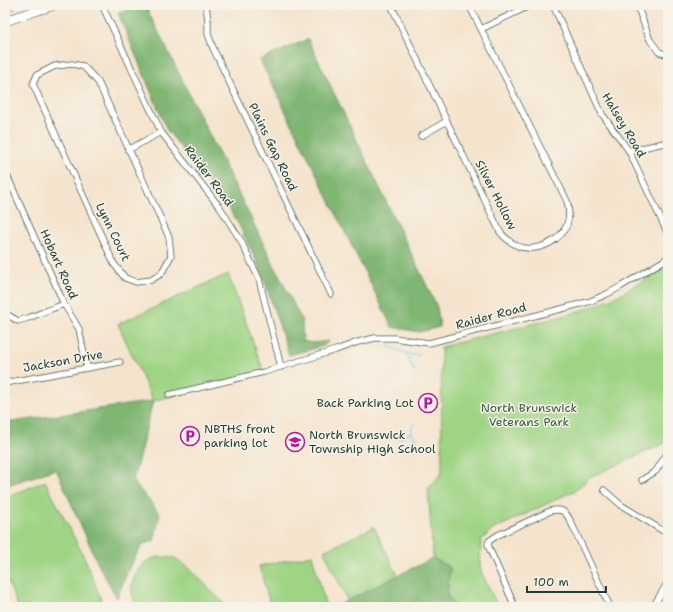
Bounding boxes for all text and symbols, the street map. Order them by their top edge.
street label: Halsey Road [598,89,650,161]
street label: Plains Gap Road [245,100,301,194]
street label: Raider Road [181,142,237,210]
street label: Silver Hollow [472,157,521,233]
street label: Lynn Court [92,200,134,264]
street label: Hobart Road [36,227,82,302]
street label: Raider Road [454,299,529,333]
street label: Jackson Drive [22,346,104,376]
parking icon: Back Parking Lot [417,392,439,414]
place label: Back Parking Lot [317,395,414,411]
park label: North Brunswick Veterans Park [481,400,577,430]
place label: NBTHS front parking lot [204,421,275,451]
parking icon: NBTHS front parking lot [179,425,201,447]
place label: North Brunswick Township High School [309,427,436,457]
school or university icon: North Brunswick Township High School [284,431,306,453]
scale bar [527,568,606,594]
text: 100 m [533,574,569,590]

